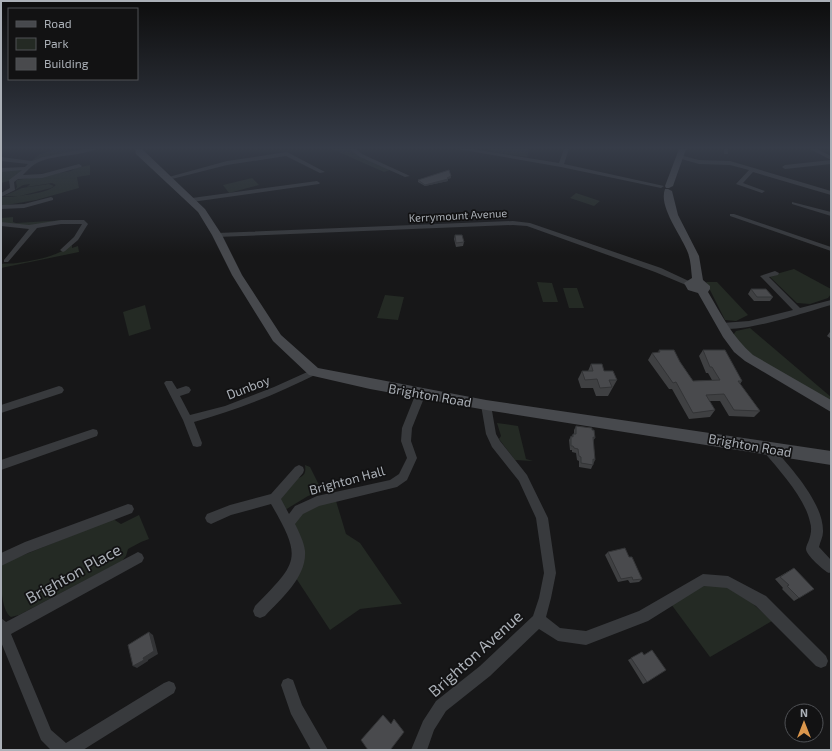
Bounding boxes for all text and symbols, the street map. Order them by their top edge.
legend [8,8,138,80]
text: Road [44,16,72,30]
text: Park [44,36,69,50]
text: Building [44,56,89,70]
street label: Kerrymount Avenue [408,206,508,224]
street label: Dunboy [224,371,272,403]
street label: Brighton Road [387,380,473,410]
street label: Brighton Road [707,430,793,460]
street label: Brighton Hall [307,462,387,498]
street label: Brighton Place [22,539,124,607]
street label: Brighton Avenue [424,606,526,700]
north arrow [784,703,824,743]
text: N [800,706,808,719]

